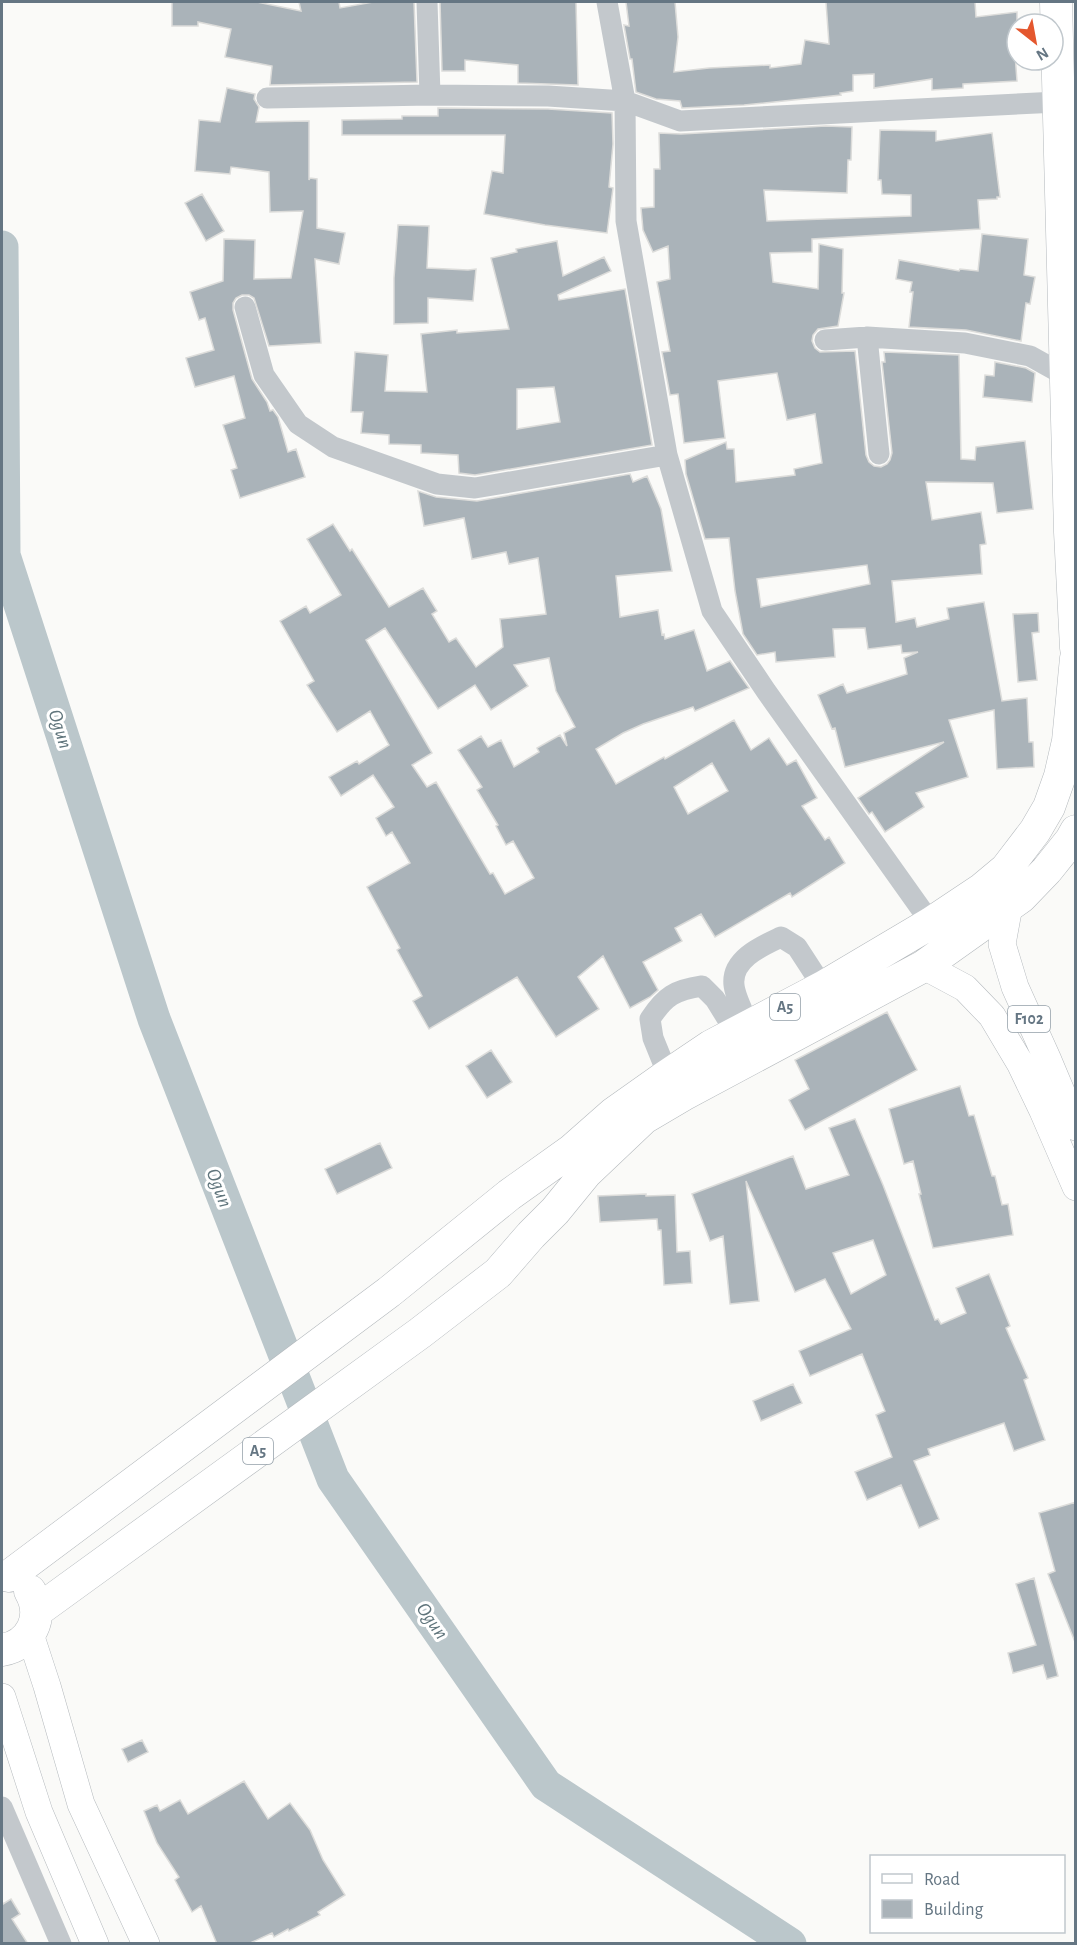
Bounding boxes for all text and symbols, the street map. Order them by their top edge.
north arrow [1005,12,1065,72]
text: N [1033,44,1051,64]
water label: Ogun [44,707,76,751]
road number: A5 [770,994,800,1020]
road number: F102 [1008,1006,1050,1032]
water label: Ogun [203,1166,235,1210]
road number: A5 [243,1438,273,1464]
water label: Ogun [412,1599,452,1643]
legend [870,1855,1065,1933]
text: Road [924,1871,960,1889]
text: Building [924,1901,984,1919]

